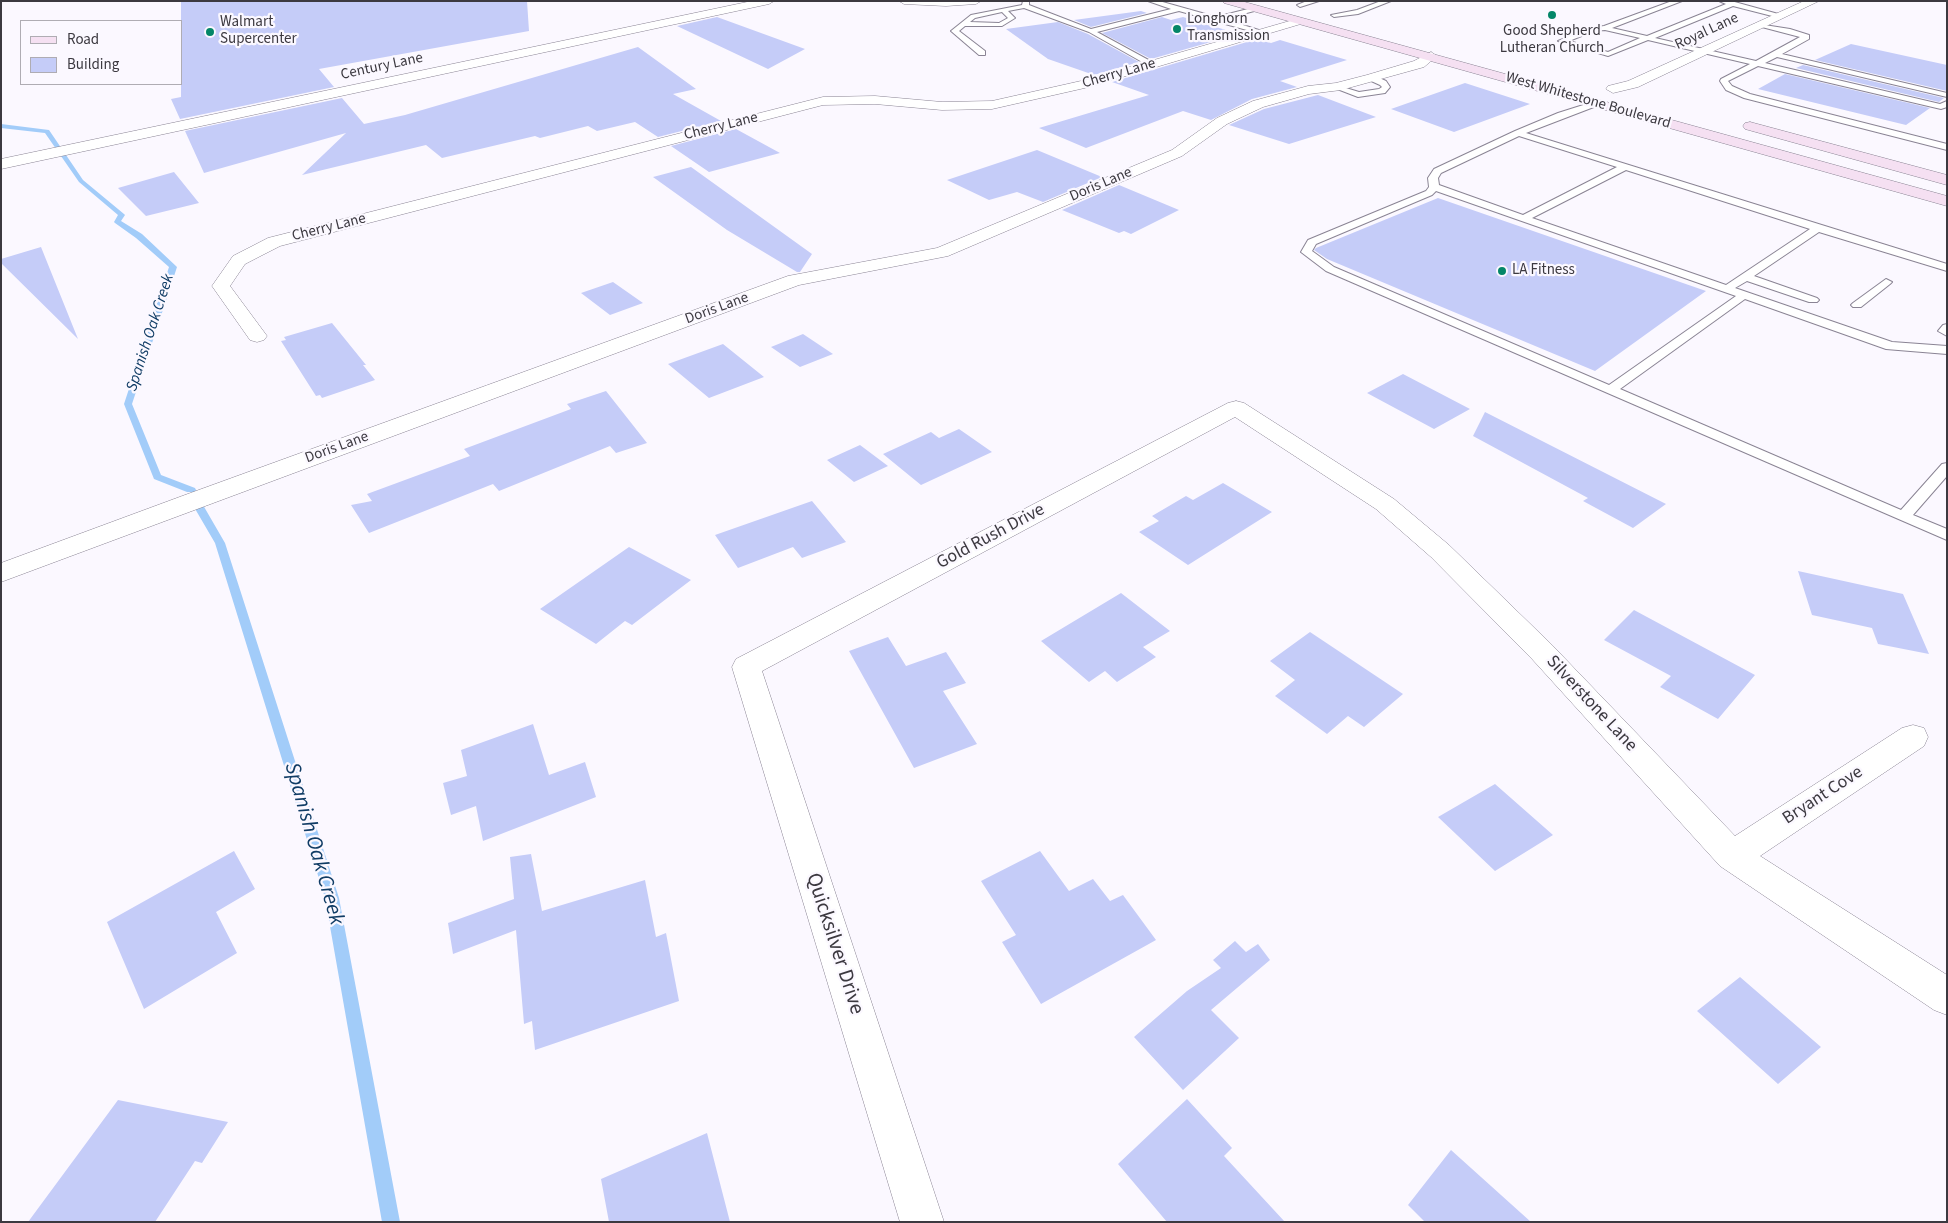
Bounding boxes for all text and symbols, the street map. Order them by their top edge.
marker: Good Shepherd Lutheran Church [1546,9,1558,21]
street label: Royal Lane [1672,9,1742,55]
place label: Longhorn Transmission [1187,11,1270,46]
place label: Walmart Supercenter [220,14,297,49]
legend [20,20,182,85]
marker: Longhorn Transmission [1171,23,1183,35]
place label: Good Shepherd Lutheran Church [1500,23,1604,58]
marker: Walmart Supercenter [204,26,216,38]
text: Road [67,29,99,50]
street label: Century Lane [339,50,425,84]
text: Building [67,54,119,75]
street label: Cherry Lane [1080,55,1158,93]
street label: West Whitestone Boulevard [1503,69,1673,133]
street label: Cherry Lane [682,109,760,145]
street label: Doris Lane [1067,164,1135,206]
street label: Cherry Lane [290,210,368,246]
place label: LA Fitness [1512,262,1575,280]
marker: LA Fitness [1496,265,1508,277]
water label: Spanish Oak Creek [123,272,179,394]
street label: Doris Lane [683,289,751,329]
street label: Doris Lane [303,428,371,468]
street label: Gold Rush Drive [933,500,1049,574]
street label: Silverstone Lane [1541,651,1641,757]
water label: Spanish Oak Creek [277,760,349,928]
street label: Bryant Cove [1779,762,1867,830]
street label: Quicksilver Drive [799,870,869,1018]

